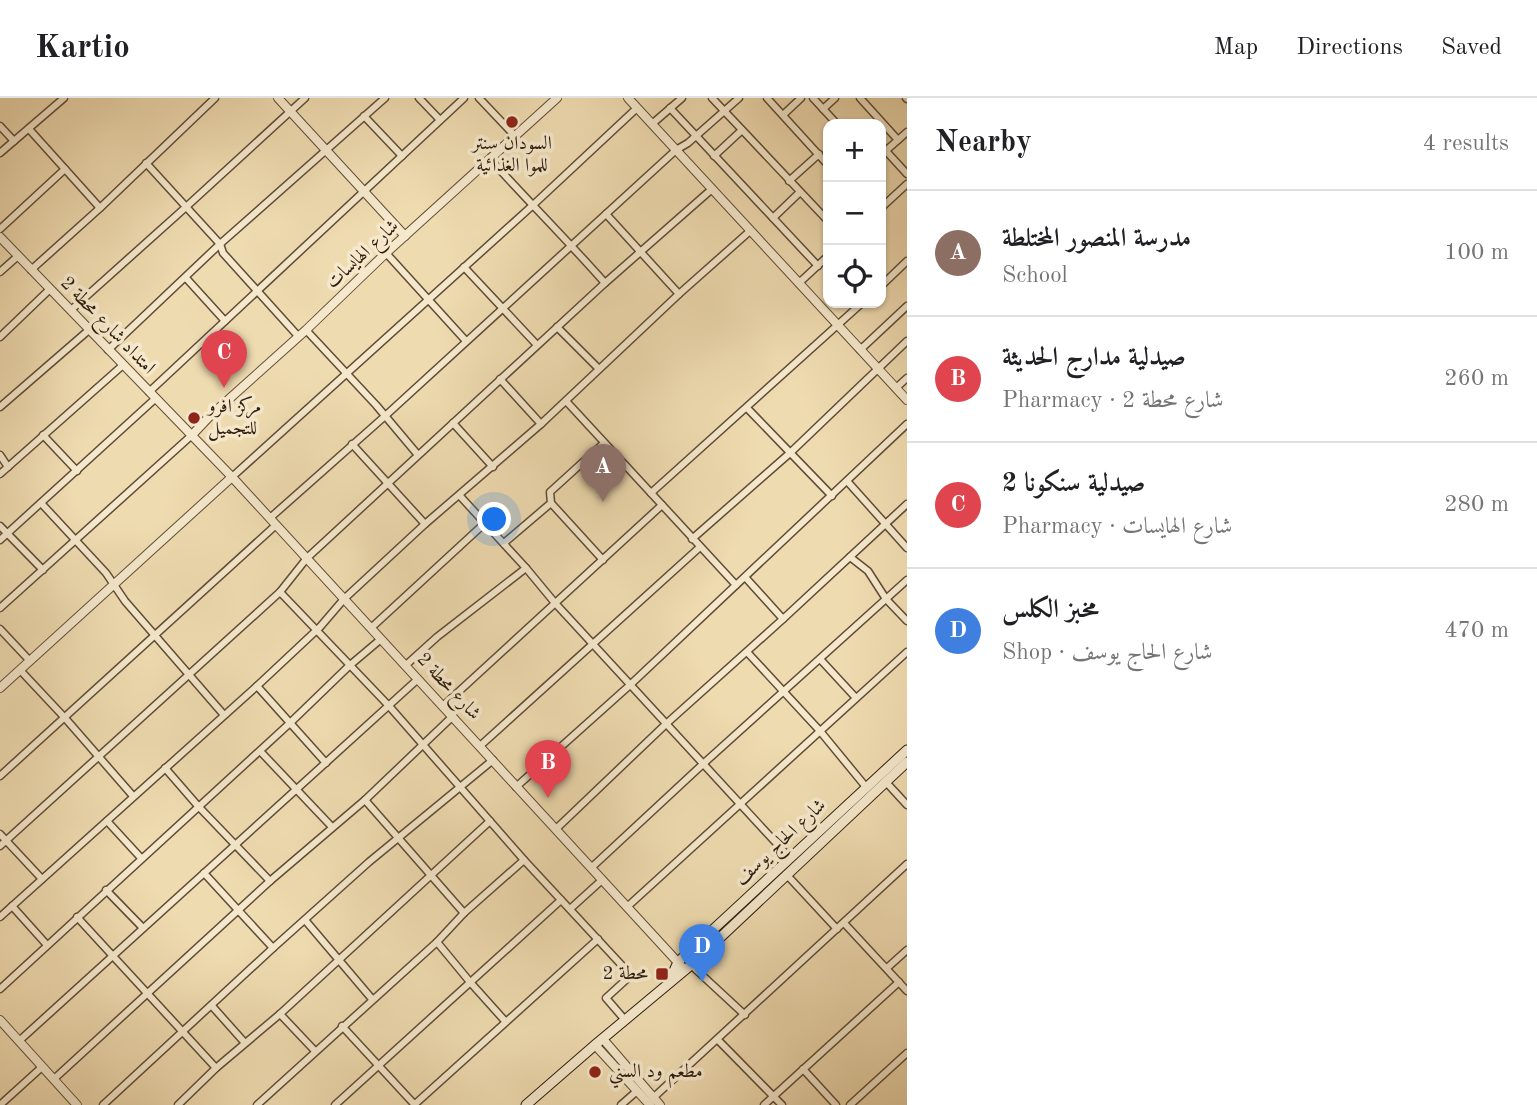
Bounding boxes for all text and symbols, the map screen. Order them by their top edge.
text: Kartio [35,32,130,65]
text: Map [1214,36,1258,60]
text: Directions [1296,36,1403,60]
text: Saved [1441,36,1502,60]
marker: السودان سنتر للموا الغذائية [504,114,520,130]
map controls [823,119,886,308]
button: + [823,119,886,182]
text: Nearby [935,128,1032,158]
text: 4 results [1423,132,1509,155]
place label: السودان سنتر للموا الغذائية [470,135,552,177]
button: − [823,182,886,245]
street label: شارع الهايسات [323,217,406,296]
text: مدرسة المنصور المختلطة [1002,226,1191,252]
text: A [949,241,967,264]
text: 100 m [1444,241,1509,264]
button: locate [823,245,886,308]
text: School [1002,264,1068,287]
street label: امتداد شارع محطة 2 [53,274,158,381]
pin: C [201,330,247,388]
text: صيدلية مدارج الحديثة [1002,345,1186,371]
text: B [950,367,966,390]
text: 260 m [1444,367,1509,390]
text: Pharmacy · شارع محطة 2 [1002,389,1224,412]
place label: مركز افرو للتجميل [206,396,261,441]
marker: مركز افرو للتجميل [186,410,202,426]
pin: A [580,444,626,502]
text: صيدلية سنكونا 2 [1002,471,1145,497]
text: C [950,493,966,516]
text: 280 m [1444,493,1509,516]
your location [477,502,511,536]
text: Pharmacy · شارع الهايسات [1002,515,1232,538]
text: مخبز الكلس [1002,597,1099,623]
text: D [949,619,967,642]
text: 470 m [1444,619,1509,642]
text: Shop · شارع الحاج يوسف [1002,641,1213,664]
street label: شارع محطة 2 [410,650,484,727]
pin: B [525,740,571,798]
street label: شارع الحاج يوسف [732,796,834,894]
pin: D [679,924,725,982]
place label: محطة 2 [602,965,648,984]
marker: محطة 2 [654,966,670,982]
place label: مطعم ود السني [609,1063,703,1089]
marker: مطعم ود السني [587,1064,603,1080]

